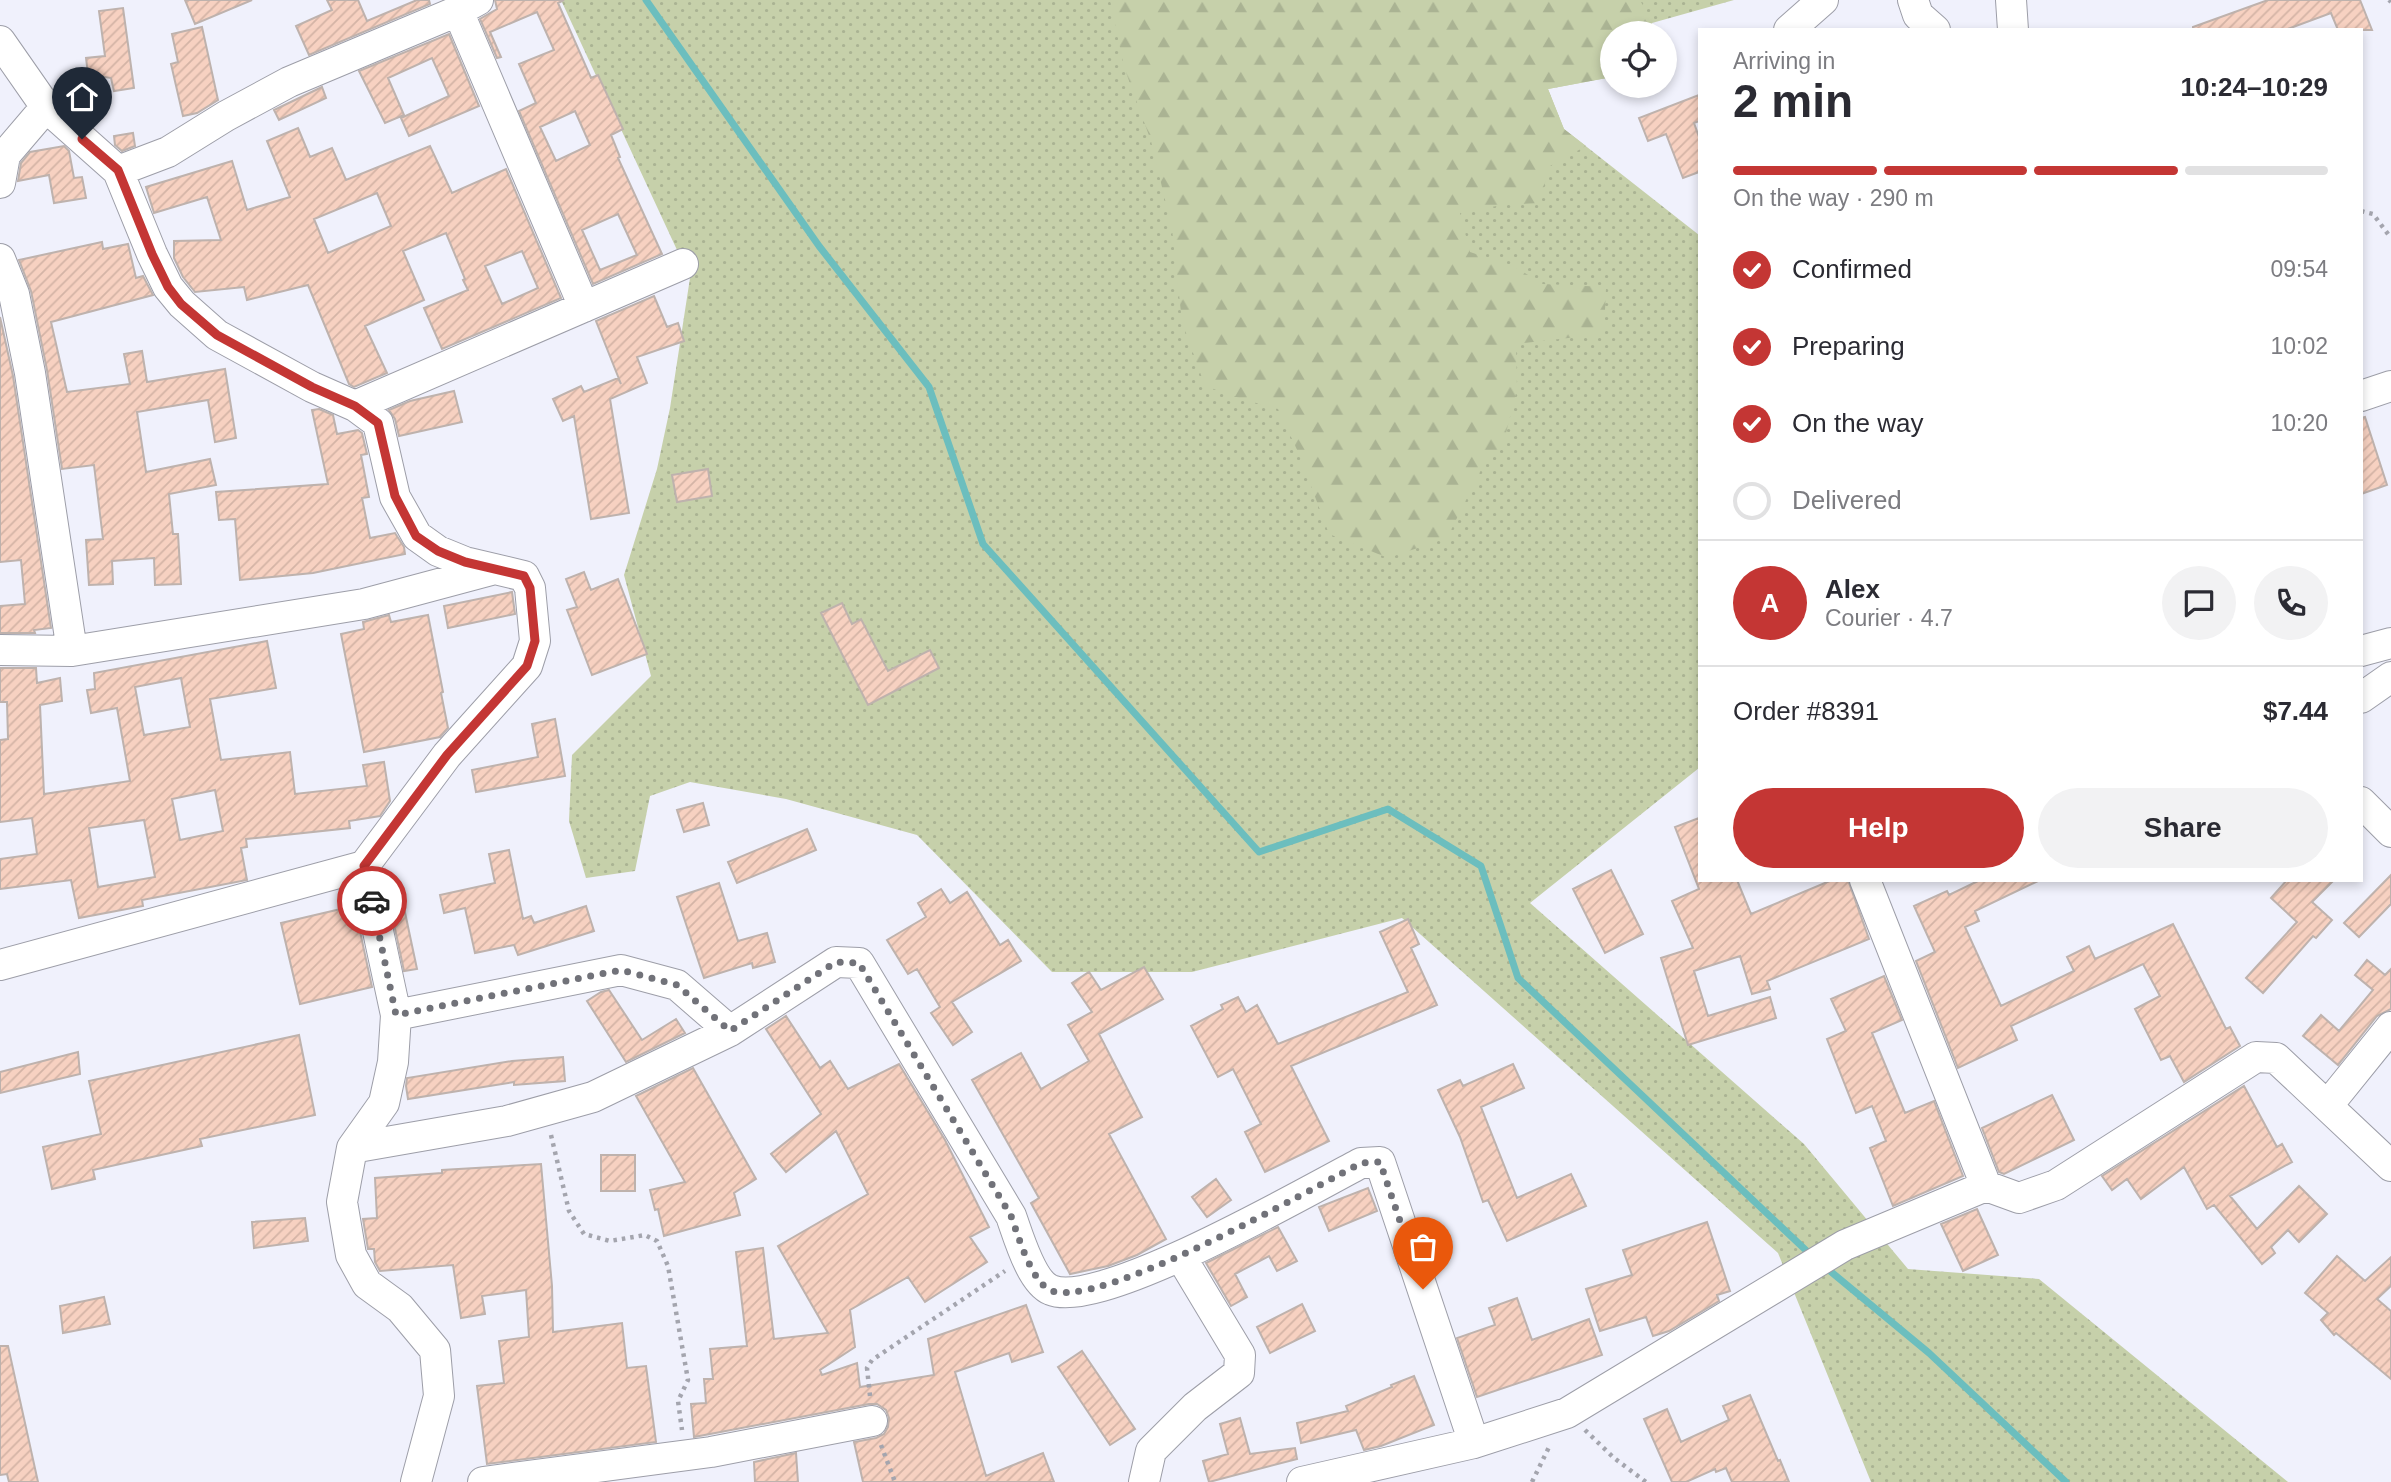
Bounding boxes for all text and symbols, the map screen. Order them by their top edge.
map controls [1600,21,1677,98]
button: locate [1600,21,1677,98]
text: Arriving in [1733,48,1835,74]
pin [52,67,112,139]
text: 10:24–10:29 [2181,72,2328,102]
text: 2 min [1733,75,1853,127]
icon: home [63,78,101,116]
text: On the way · 290 m [1733,185,1934,211]
icon: check [1733,251,1771,289]
text: Confirmed [1792,254,1912,284]
text: 09:54 [2270,256,2328,282]
icon: check [1733,328,1771,366]
text: Preparing [1792,331,1905,361]
text: 10:02 [2270,333,2328,359]
icon: check [1733,405,1771,443]
text: On the way [1792,408,1924,438]
text: 10:20 [2270,410,2328,436]
text: Delivered [1792,485,1902,515]
button: chat [2162,566,2236,640]
button: phone [2254,566,2328,640]
text: Alex [1825,574,1880,604]
text: A [1761,588,1779,618]
text: Courier · 4.7 [1825,605,1953,631]
text: Order #8391 [1733,696,1879,726]
text: $7.44 [2263,696,2328,726]
button: Help [1733,788,2024,868]
button: Share [2038,788,2328,868]
courier [337,866,407,936]
icon: car [353,882,391,920]
pin [1393,1217,1453,1289]
icon: bag [1404,1228,1442,1266]

